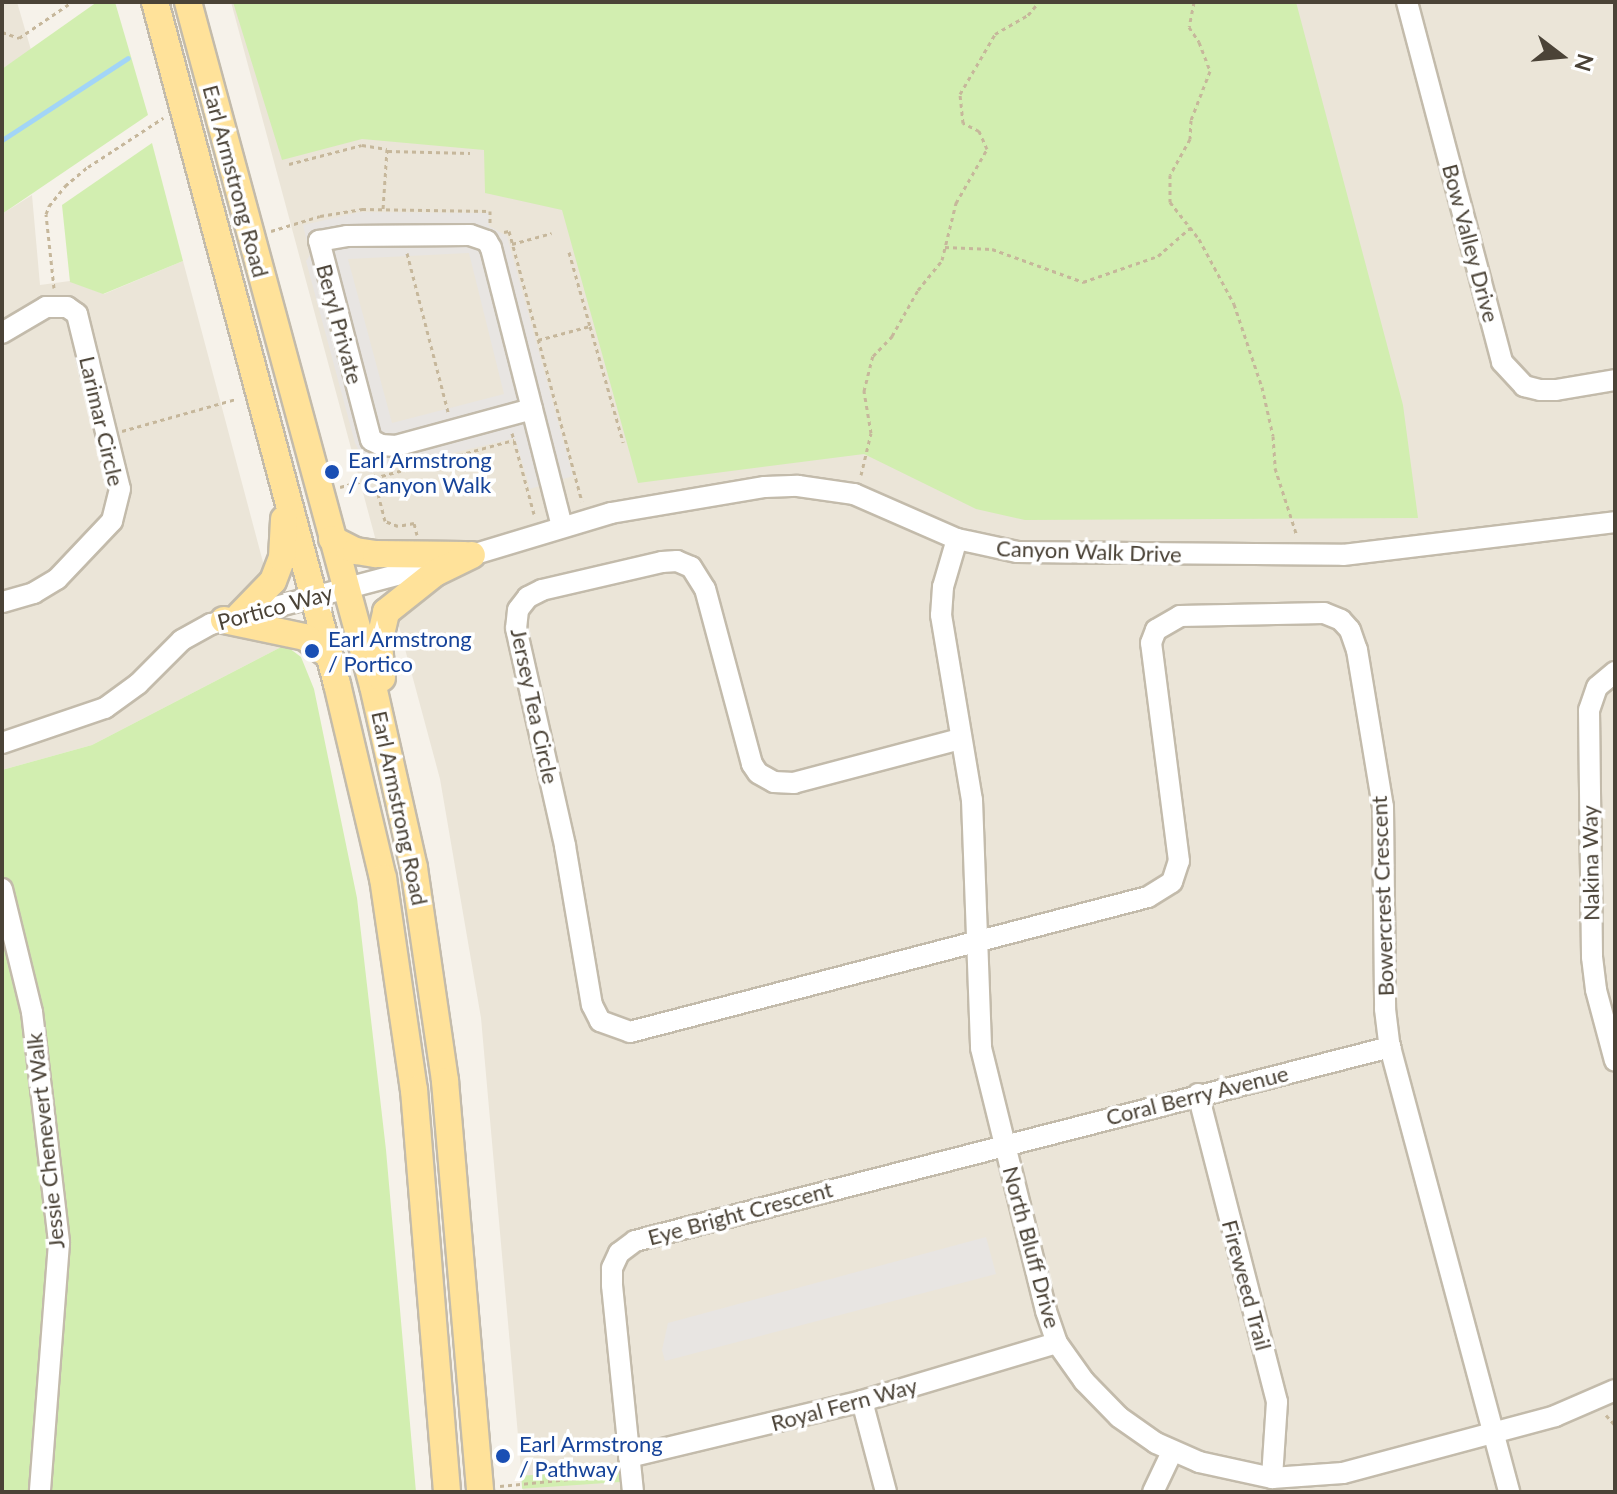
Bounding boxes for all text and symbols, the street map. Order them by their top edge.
north arrow [1521,16,1601,96]
text: N [1569,51,1600,75]
street label: Earl Armstrong Road [198,82,274,280]
street label: Bow Valley Drive [1437,160,1505,326]
street label: Beryl Private [311,261,369,387]
street label: Larimar Circle [74,353,130,489]
place label: Earl Armstrong / Canyon Walk [348,446,492,498]
marker: Earl Armstrong / Canyon Walk [323,463,341,481]
street label: Canyon Walk Drive [996,535,1182,567]
street label: Portico Way [214,579,336,635]
place label: Earl Armstrong / Portico [328,625,472,676]
street label: Jersey Tea Circle [505,625,565,787]
marker: Earl Armstrong / Portico [303,642,321,660]
street label: Earl Armstrong Road [366,708,434,908]
street label: Bowercrest Crescent [1365,795,1399,997]
street label: Nakina Way [1576,805,1604,921]
street label: Jessie Chenevert Walk [21,1032,69,1250]
street label: Coral Berry Avenue [1103,1059,1291,1131]
street label: North Bluff Drive [998,1163,1066,1331]
street label: Eye Bright Crescent [645,1176,835,1250]
street label: Fireweed Trail [1217,1216,1277,1354]
street label: Royal Fern Way [768,1372,920,1436]
place label: Earl Armstrong / Pathway [519,1430,663,1482]
marker: Earl Armstrong / Pathway [494,1447,512,1465]

